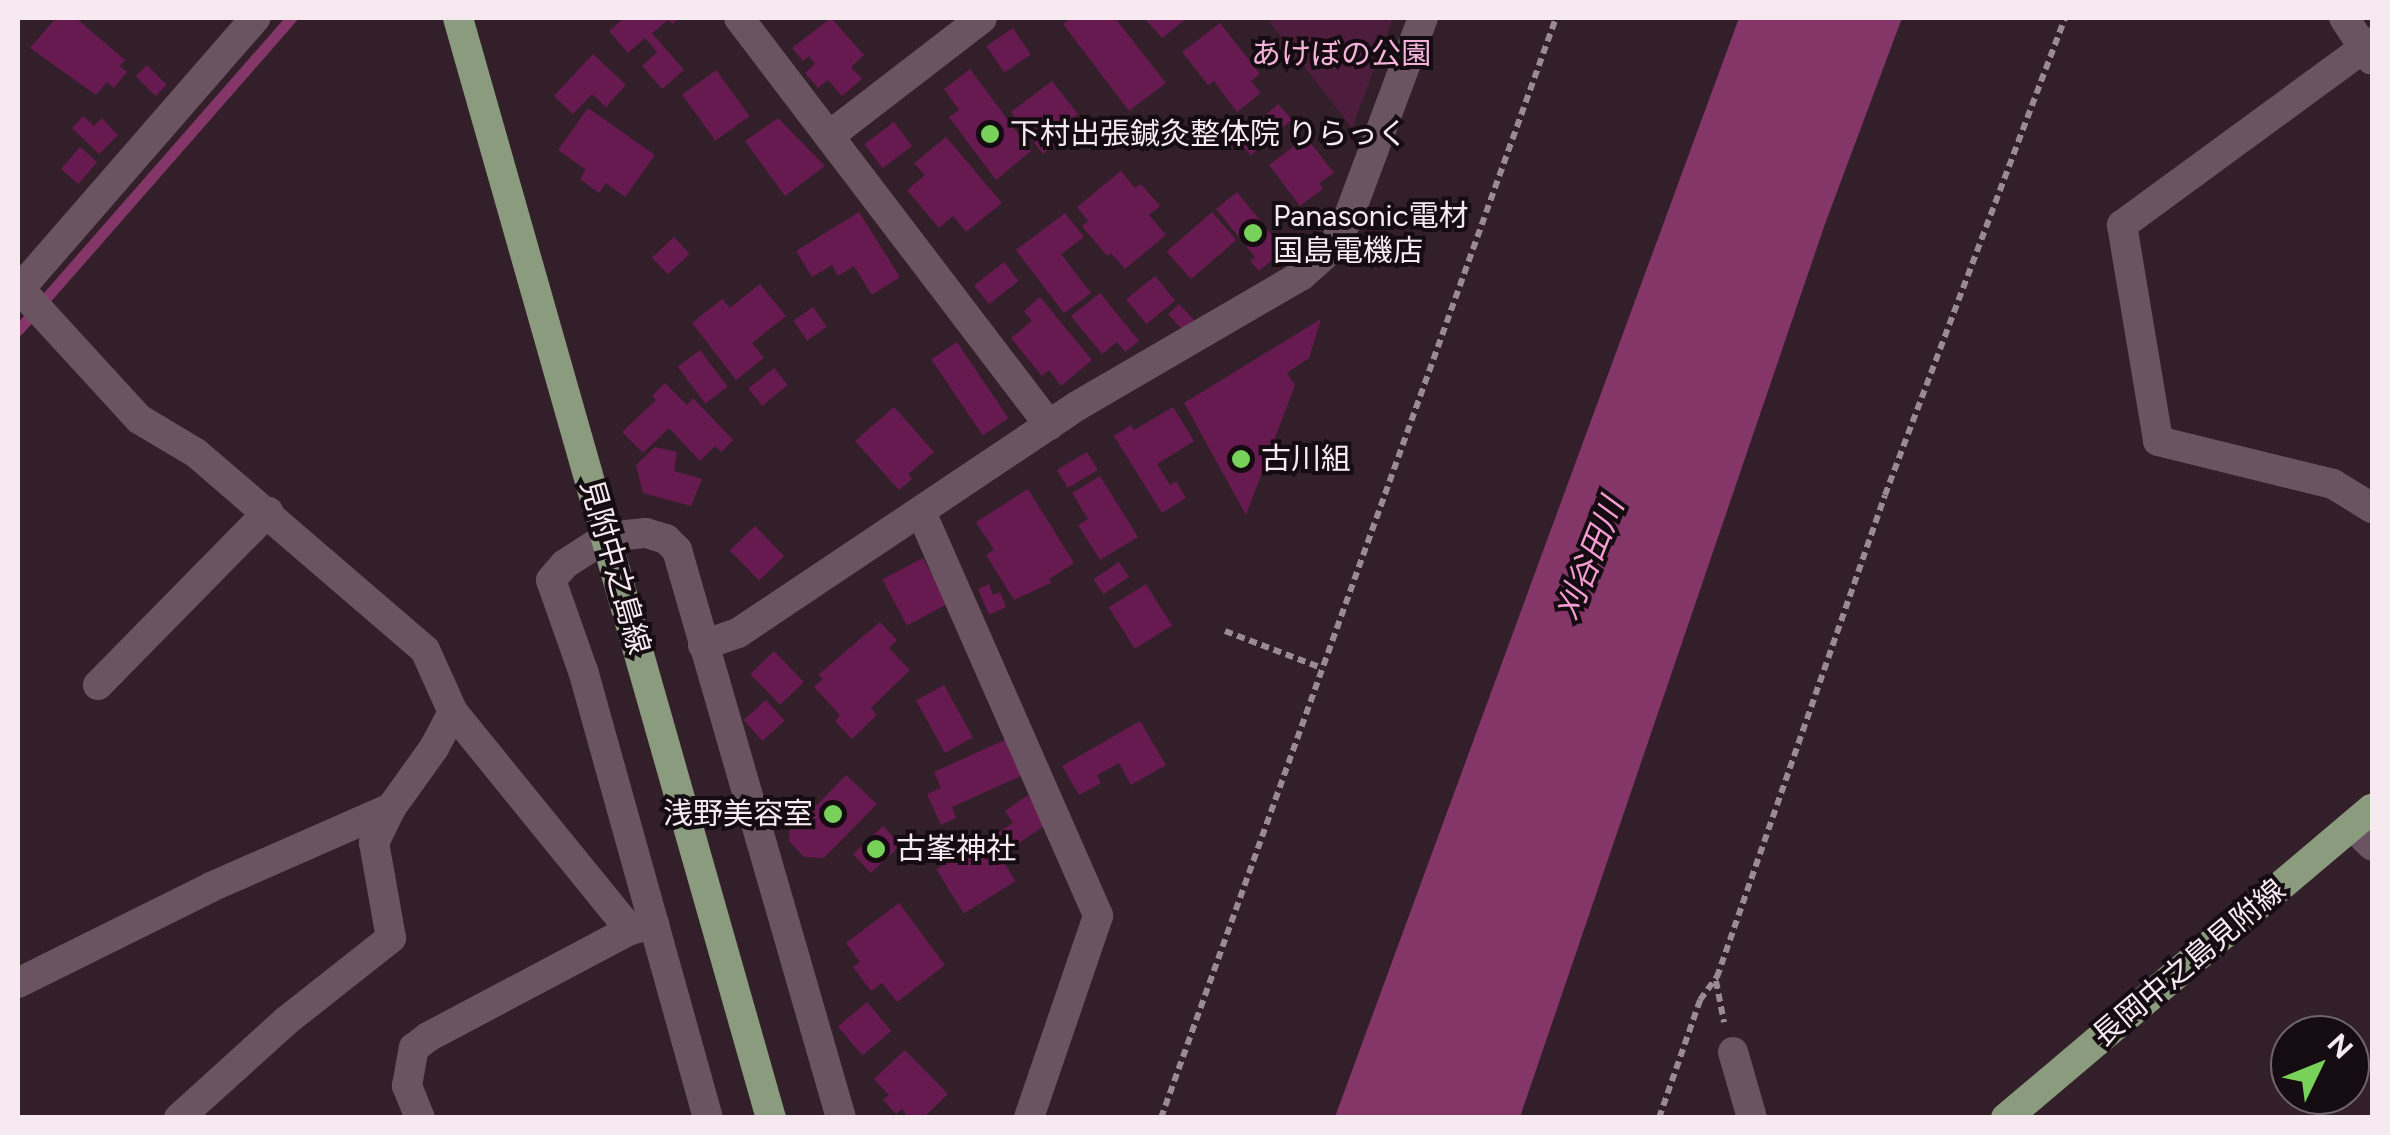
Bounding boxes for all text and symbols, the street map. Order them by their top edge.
park label: あけぼの公園 [1251,36,1431,72]
place label: 下村出張鍼灸整体院 りらっく [1010,116,1407,152]
marker: 下村出張鍼灸整体院 りらっく [979,123,1001,145]
place label: Panasonic電材 国島電機店 [1273,198,1469,268]
marker: Panasonic電材 国島電機店 [1242,222,1264,244]
place label: 古川組 [1261,441,1351,477]
marker: 古川組 [1230,448,1252,470]
street label: 見附中之島線 [573,476,657,658]
water label: 刈谷田川 [1548,492,1632,626]
place label: 浅野美容室 [663,796,813,832]
marker: 浅野美容室 [822,803,844,825]
place label: 古峯神社 [896,831,1016,867]
marker: 古峯神社 [865,838,887,860]
street label: 長岡中之島見附線 [2086,872,2292,1054]
north arrow [2270,1015,2370,1115]
text: N [2321,1026,2360,1065]

